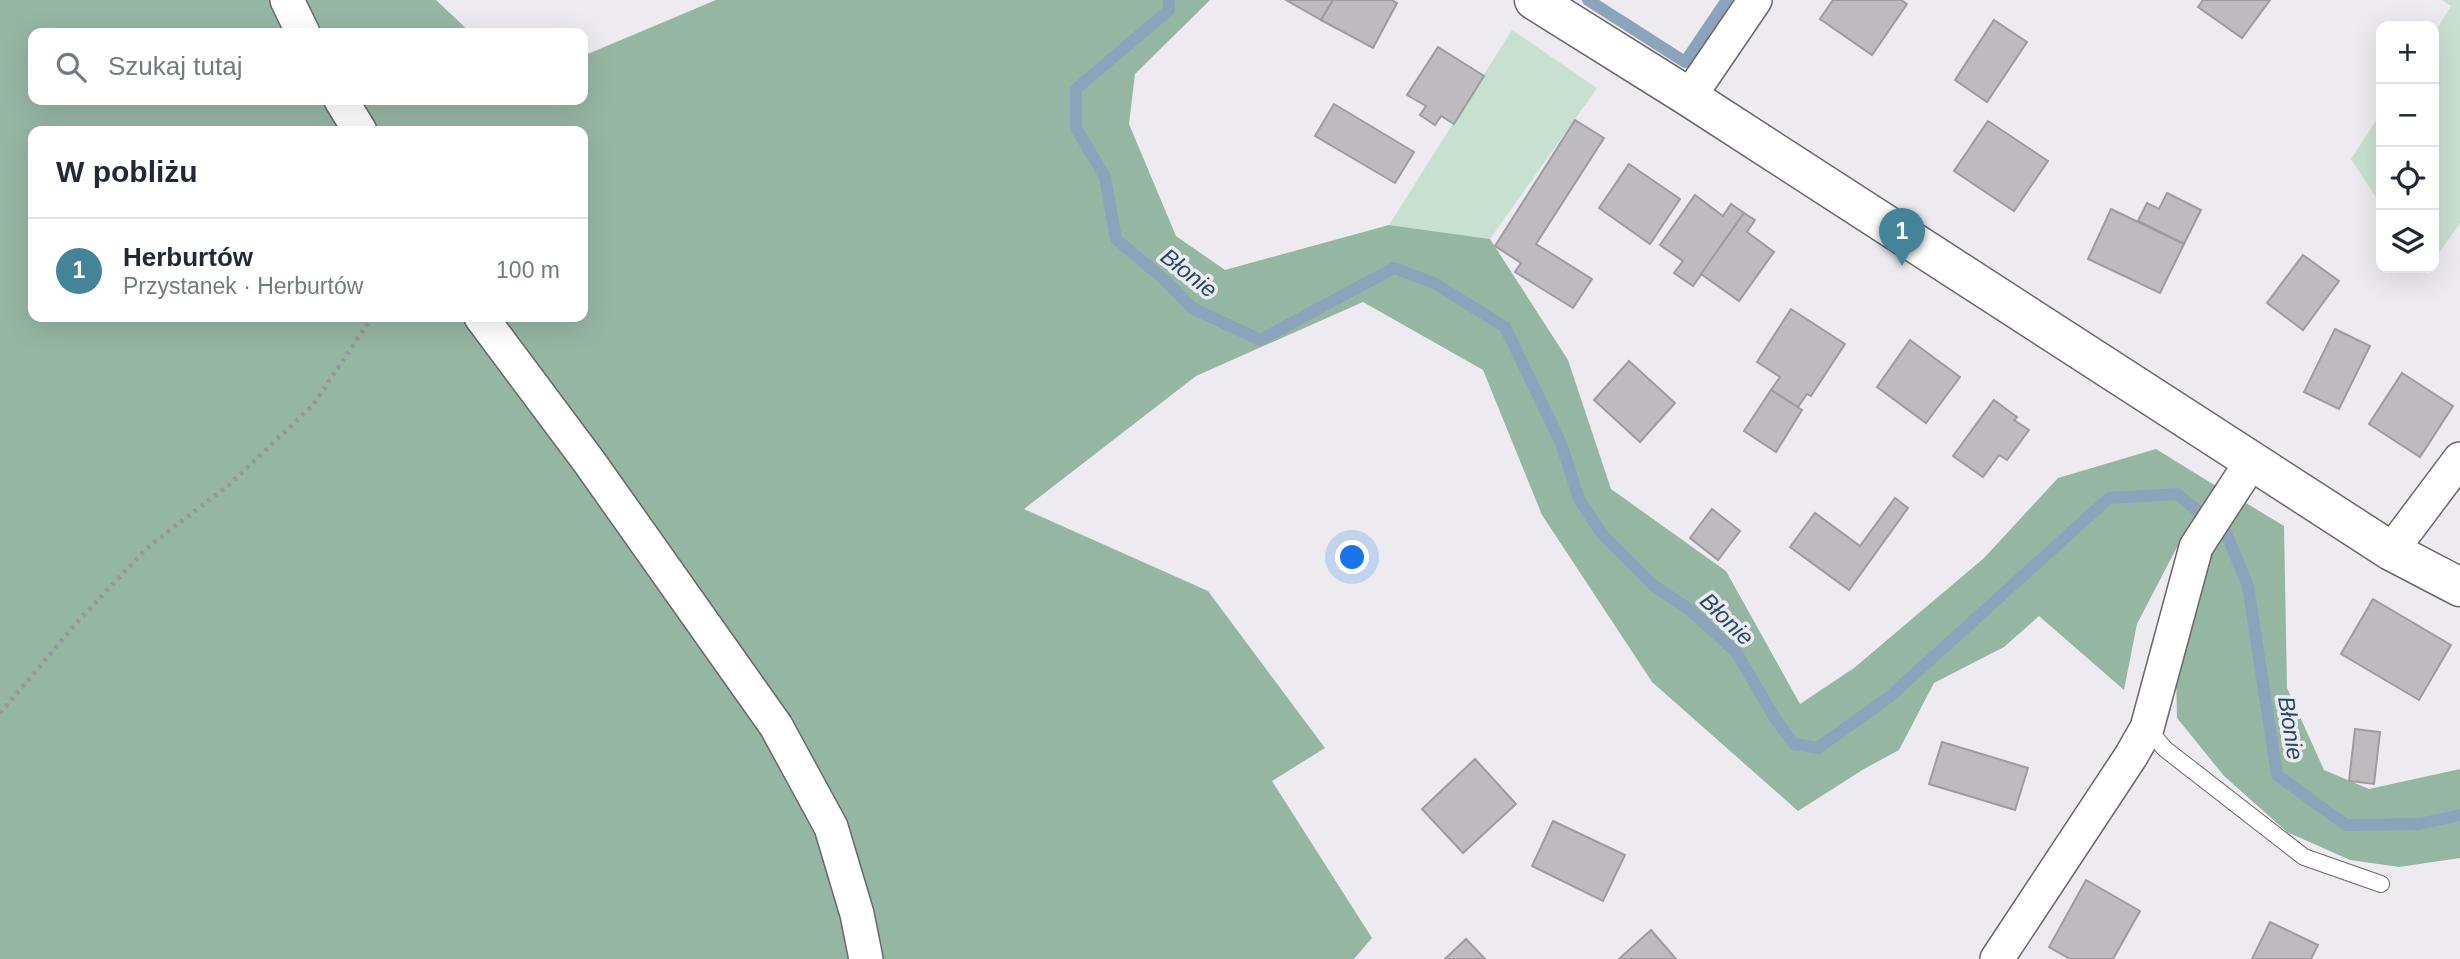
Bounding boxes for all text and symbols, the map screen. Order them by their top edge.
map controls [2376,21,2439,273]
button: + [2376,21,2439,84]
search box [28,28,588,105]
icon: search [52,48,90,86]
text: Szukaj tutaj [108,51,242,81]
button: − [2376,84,2439,147]
button: locate [2376,147,2439,210]
text: W pobliżu [56,155,198,188]
pin: 1 [1879,208,1925,266]
button: layers [2376,210,2439,273]
text: Herburtów [123,242,253,272]
water label: Błonie [1156,243,1222,303]
text: 1 [73,257,85,283]
text: 100 m [496,257,560,283]
text: Przystanek · Herburtów [123,273,363,299]
your location [1335,540,1369,574]
water label: Błonie [1695,587,1759,651]
water label: Błonie [2273,694,2309,762]

